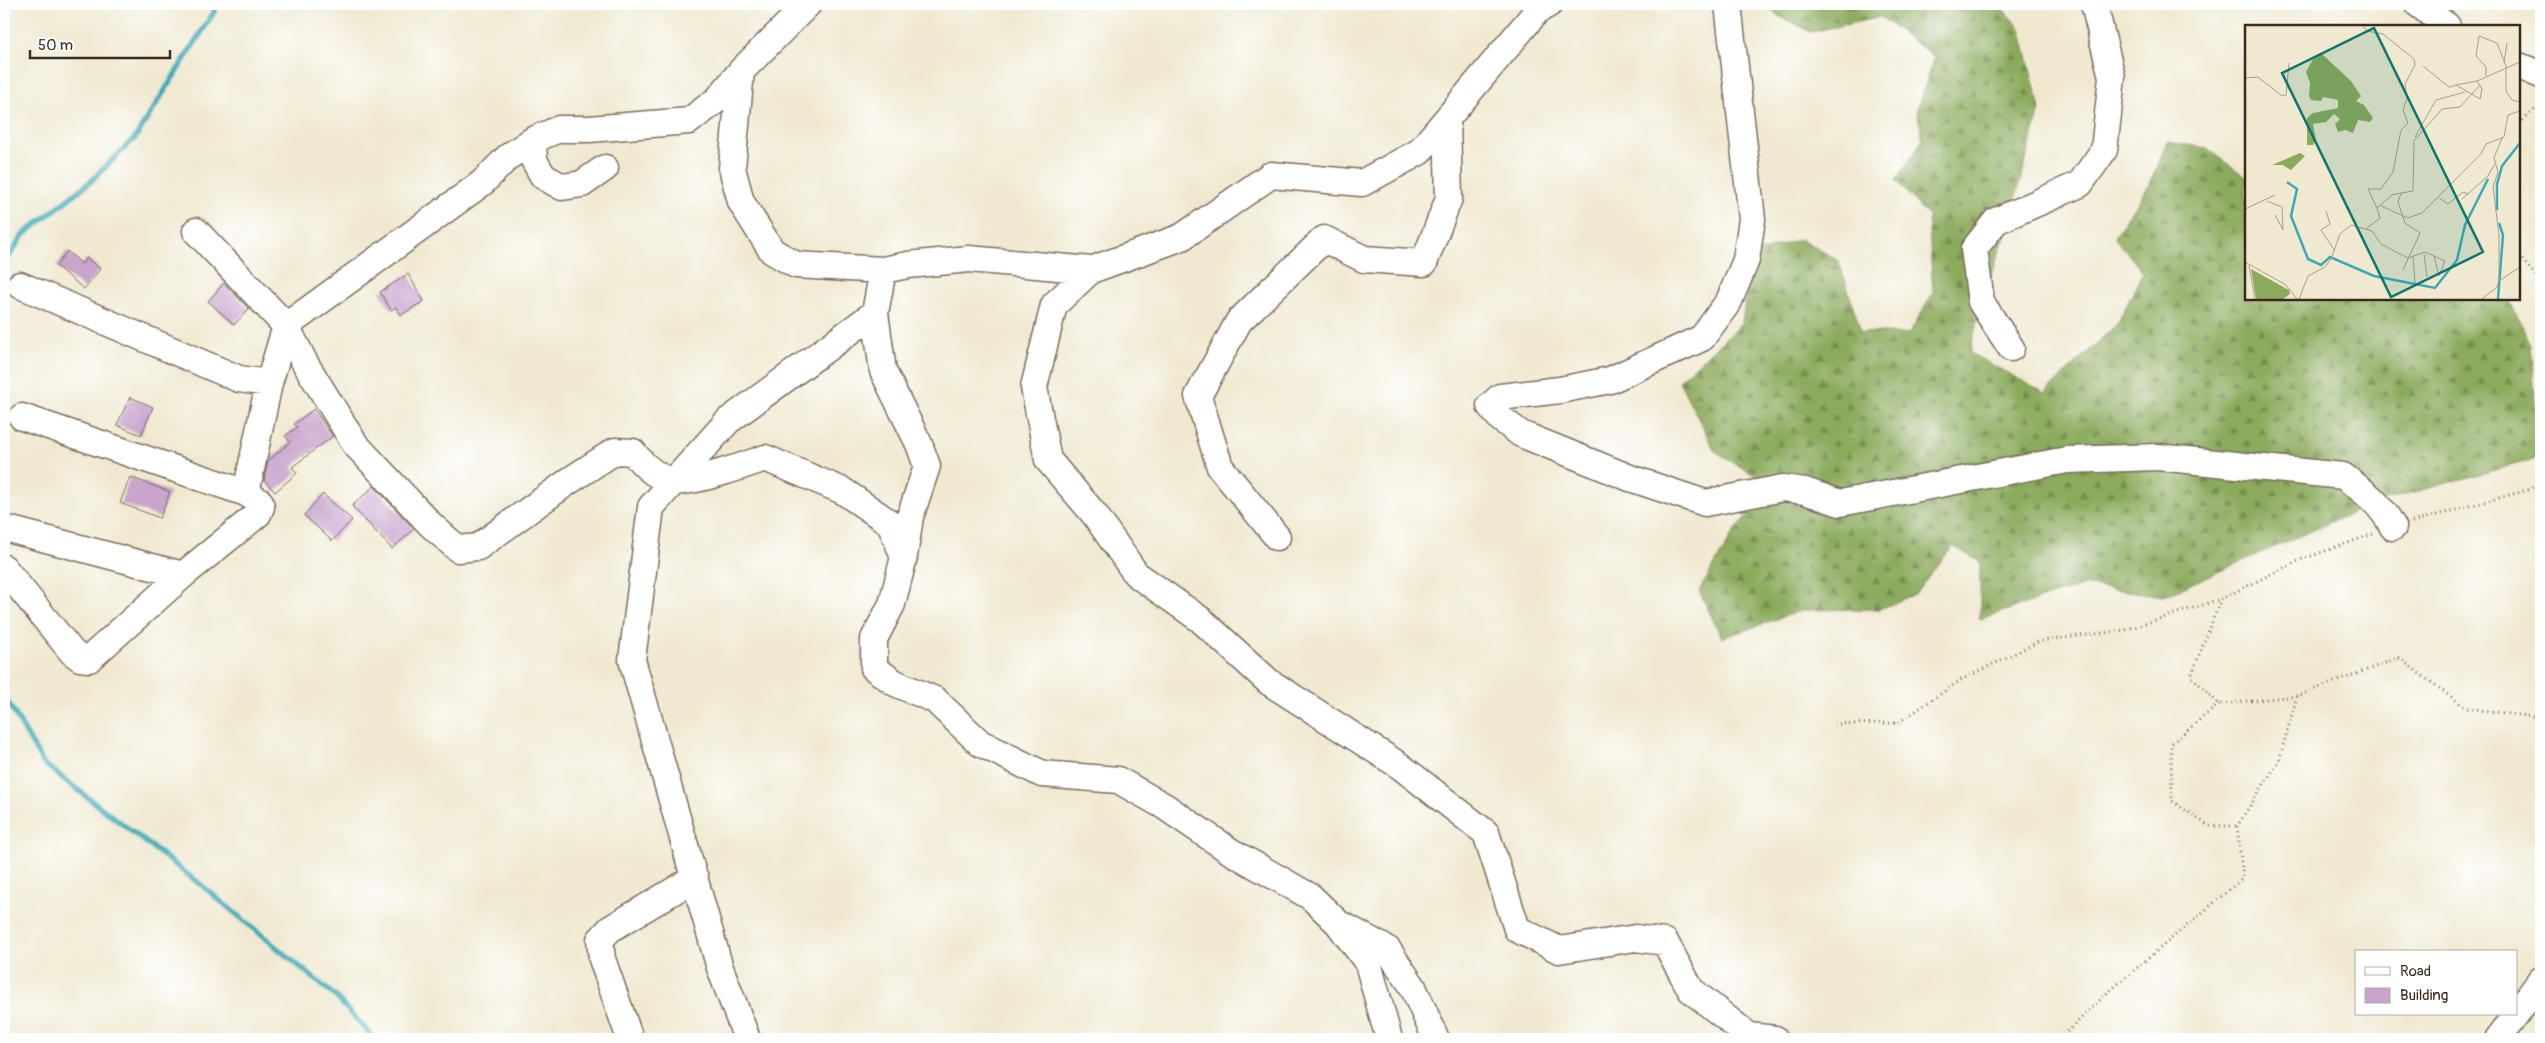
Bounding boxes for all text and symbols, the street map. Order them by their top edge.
inset map [2245,25,2520,300]
scale bar [30,28,170,60]
text: 50 m [38,36,73,55]
legend [2355,950,2518,1016]
text: Road [2400,962,2431,981]
text: Building [2400,986,2448,1005]

